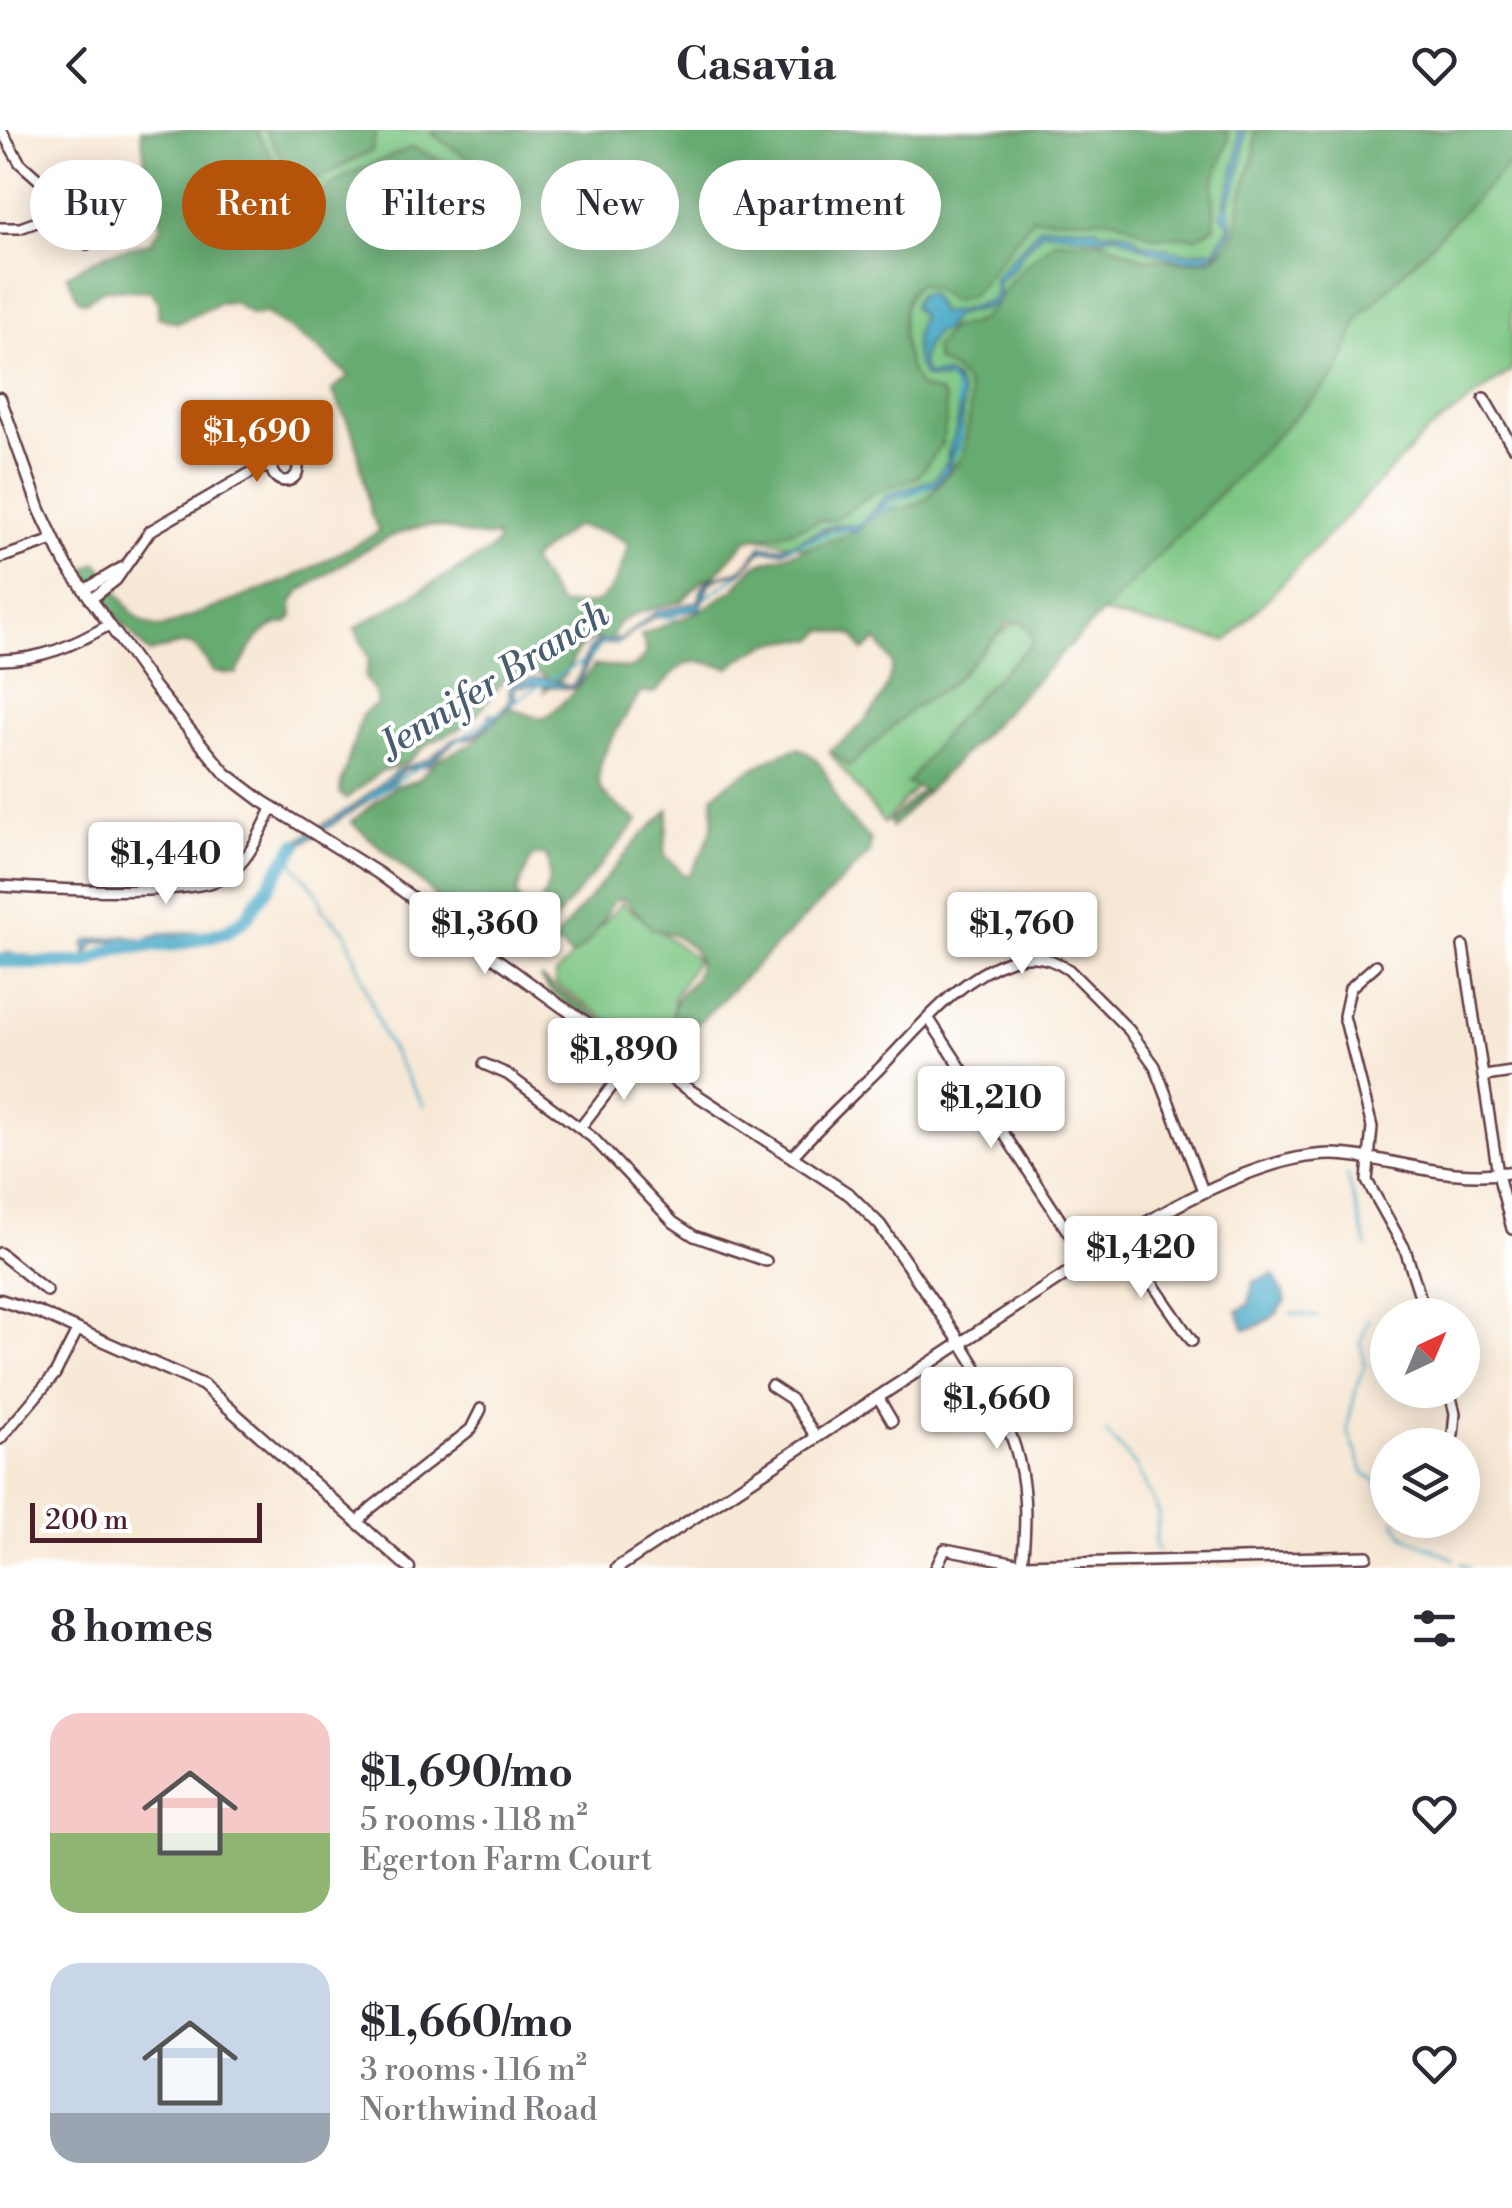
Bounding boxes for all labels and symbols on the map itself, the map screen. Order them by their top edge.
pin: $1,690 [176,400,338,485]
water label: Jennifer Branch [369,591,619,771]
pin: $1,440 [85,822,247,907]
pin: $1,360 [404,892,566,977]
pin: $1,760 [941,892,1103,977]
pin: $1,890 [543,1018,705,1103]
pin: $1,210 [910,1066,1072,1151]
pin: $1,420 [1060,1216,1222,1301]
north arrow [1370,1298,1480,1408]
pin: $1,660 [916,1367,1078,1452]
scale bar [30,1498,262,1542]

